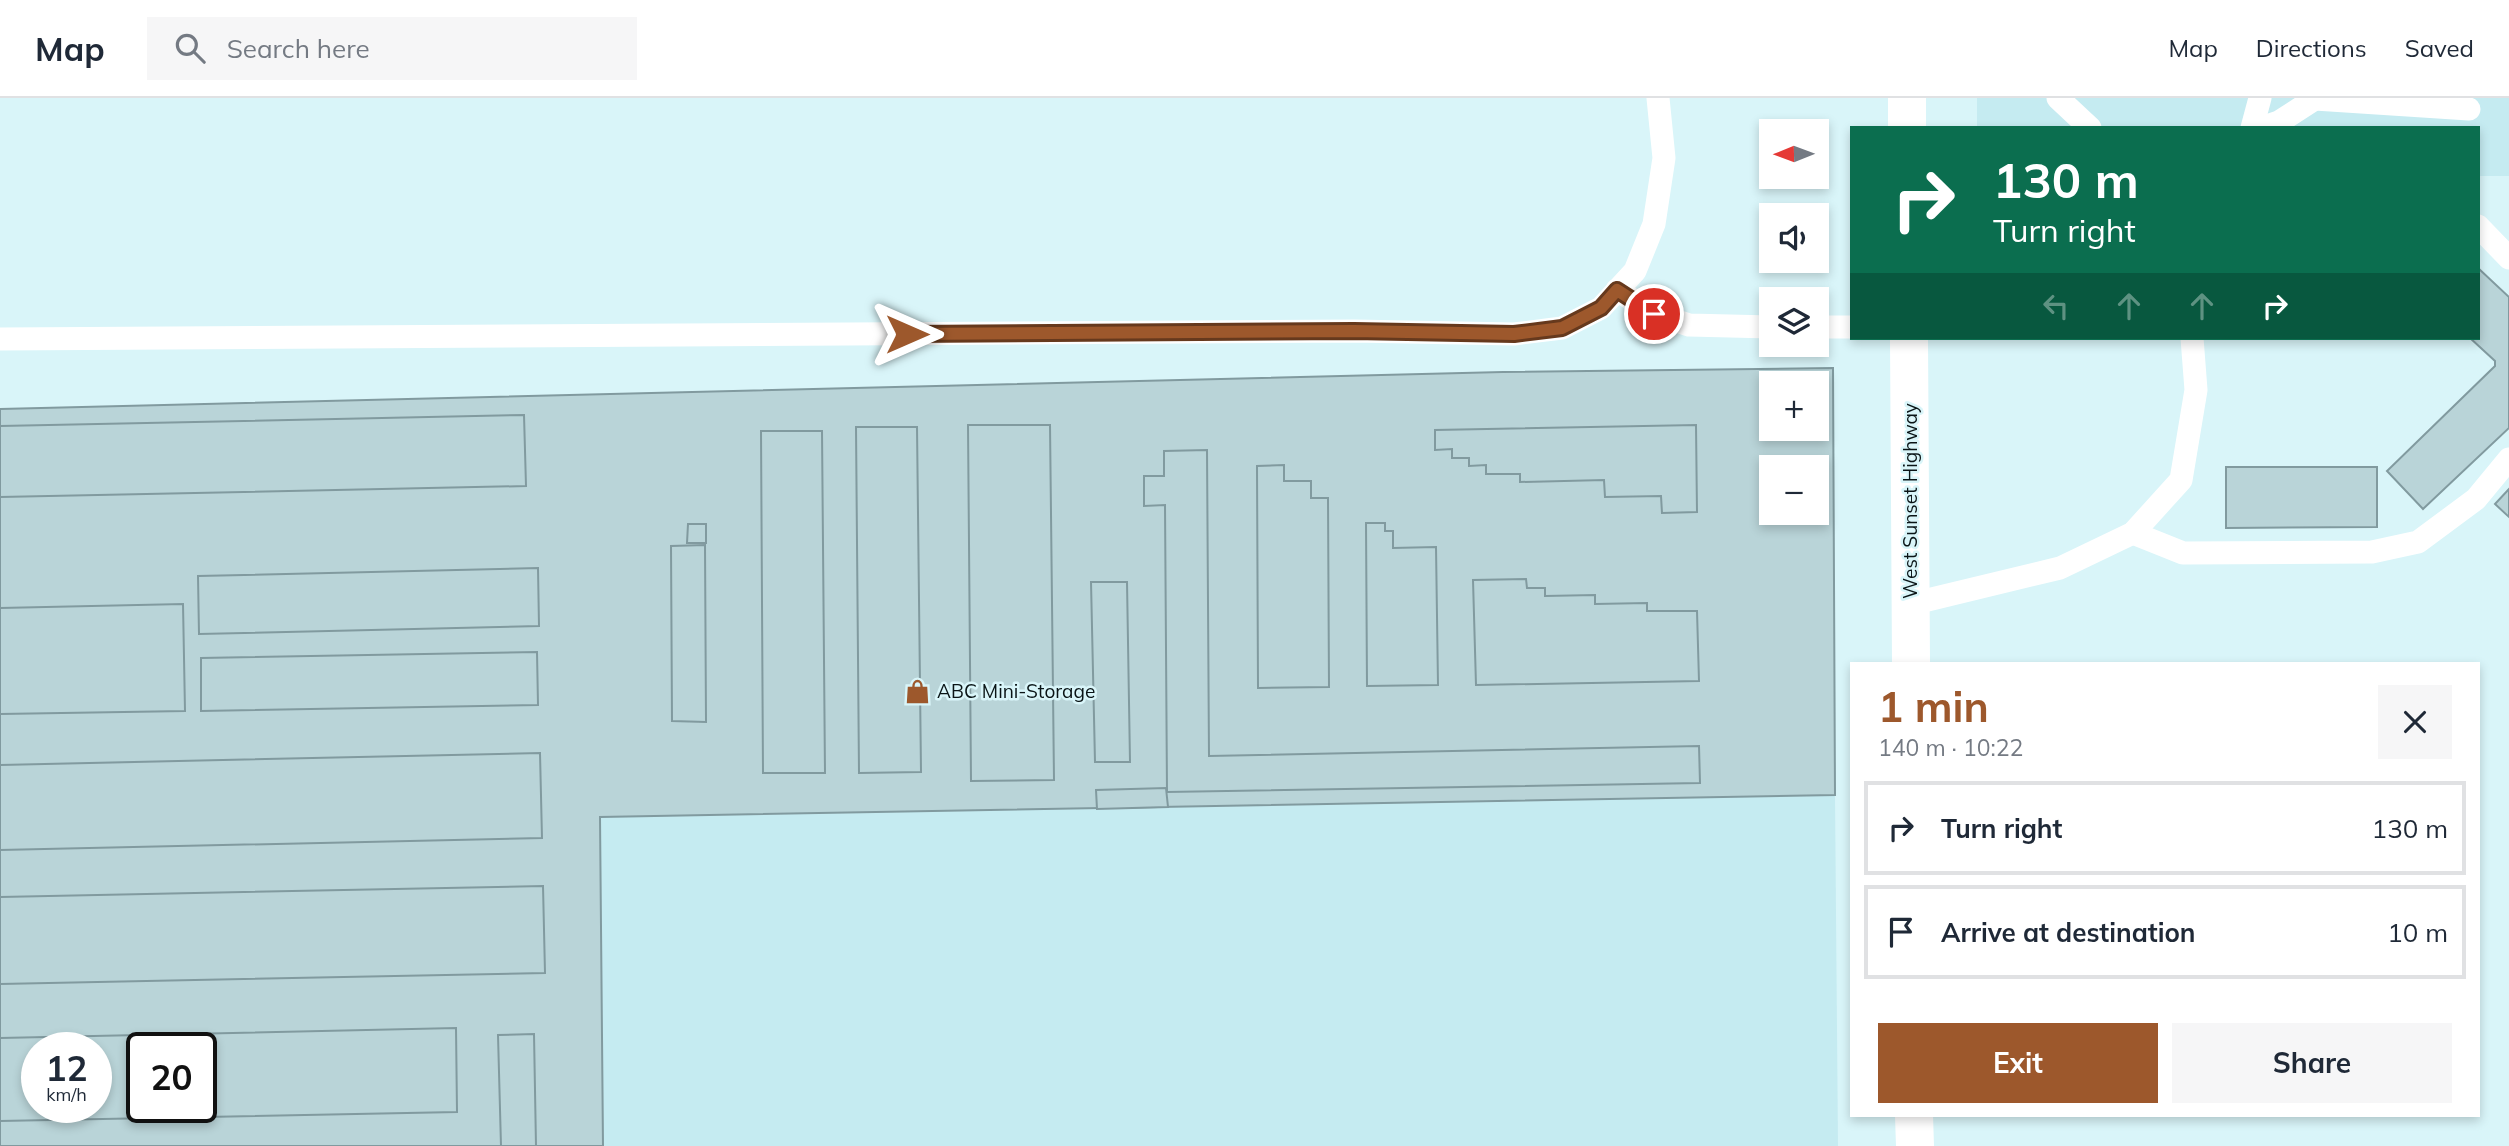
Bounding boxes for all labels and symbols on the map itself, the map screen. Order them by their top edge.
north arrow [1759,119,1829,189]
pin [1624,284,1684,344]
position arrow [870,297,944,371]
street label: West Sunset Highway [1898,403,1922,599]
shop icon: ABC Mini-Storage [903,677,931,705]
place label: ABC Mini-Storage [937,679,1095,703]
speed limit sign: 20 [126,1032,217,1123]

